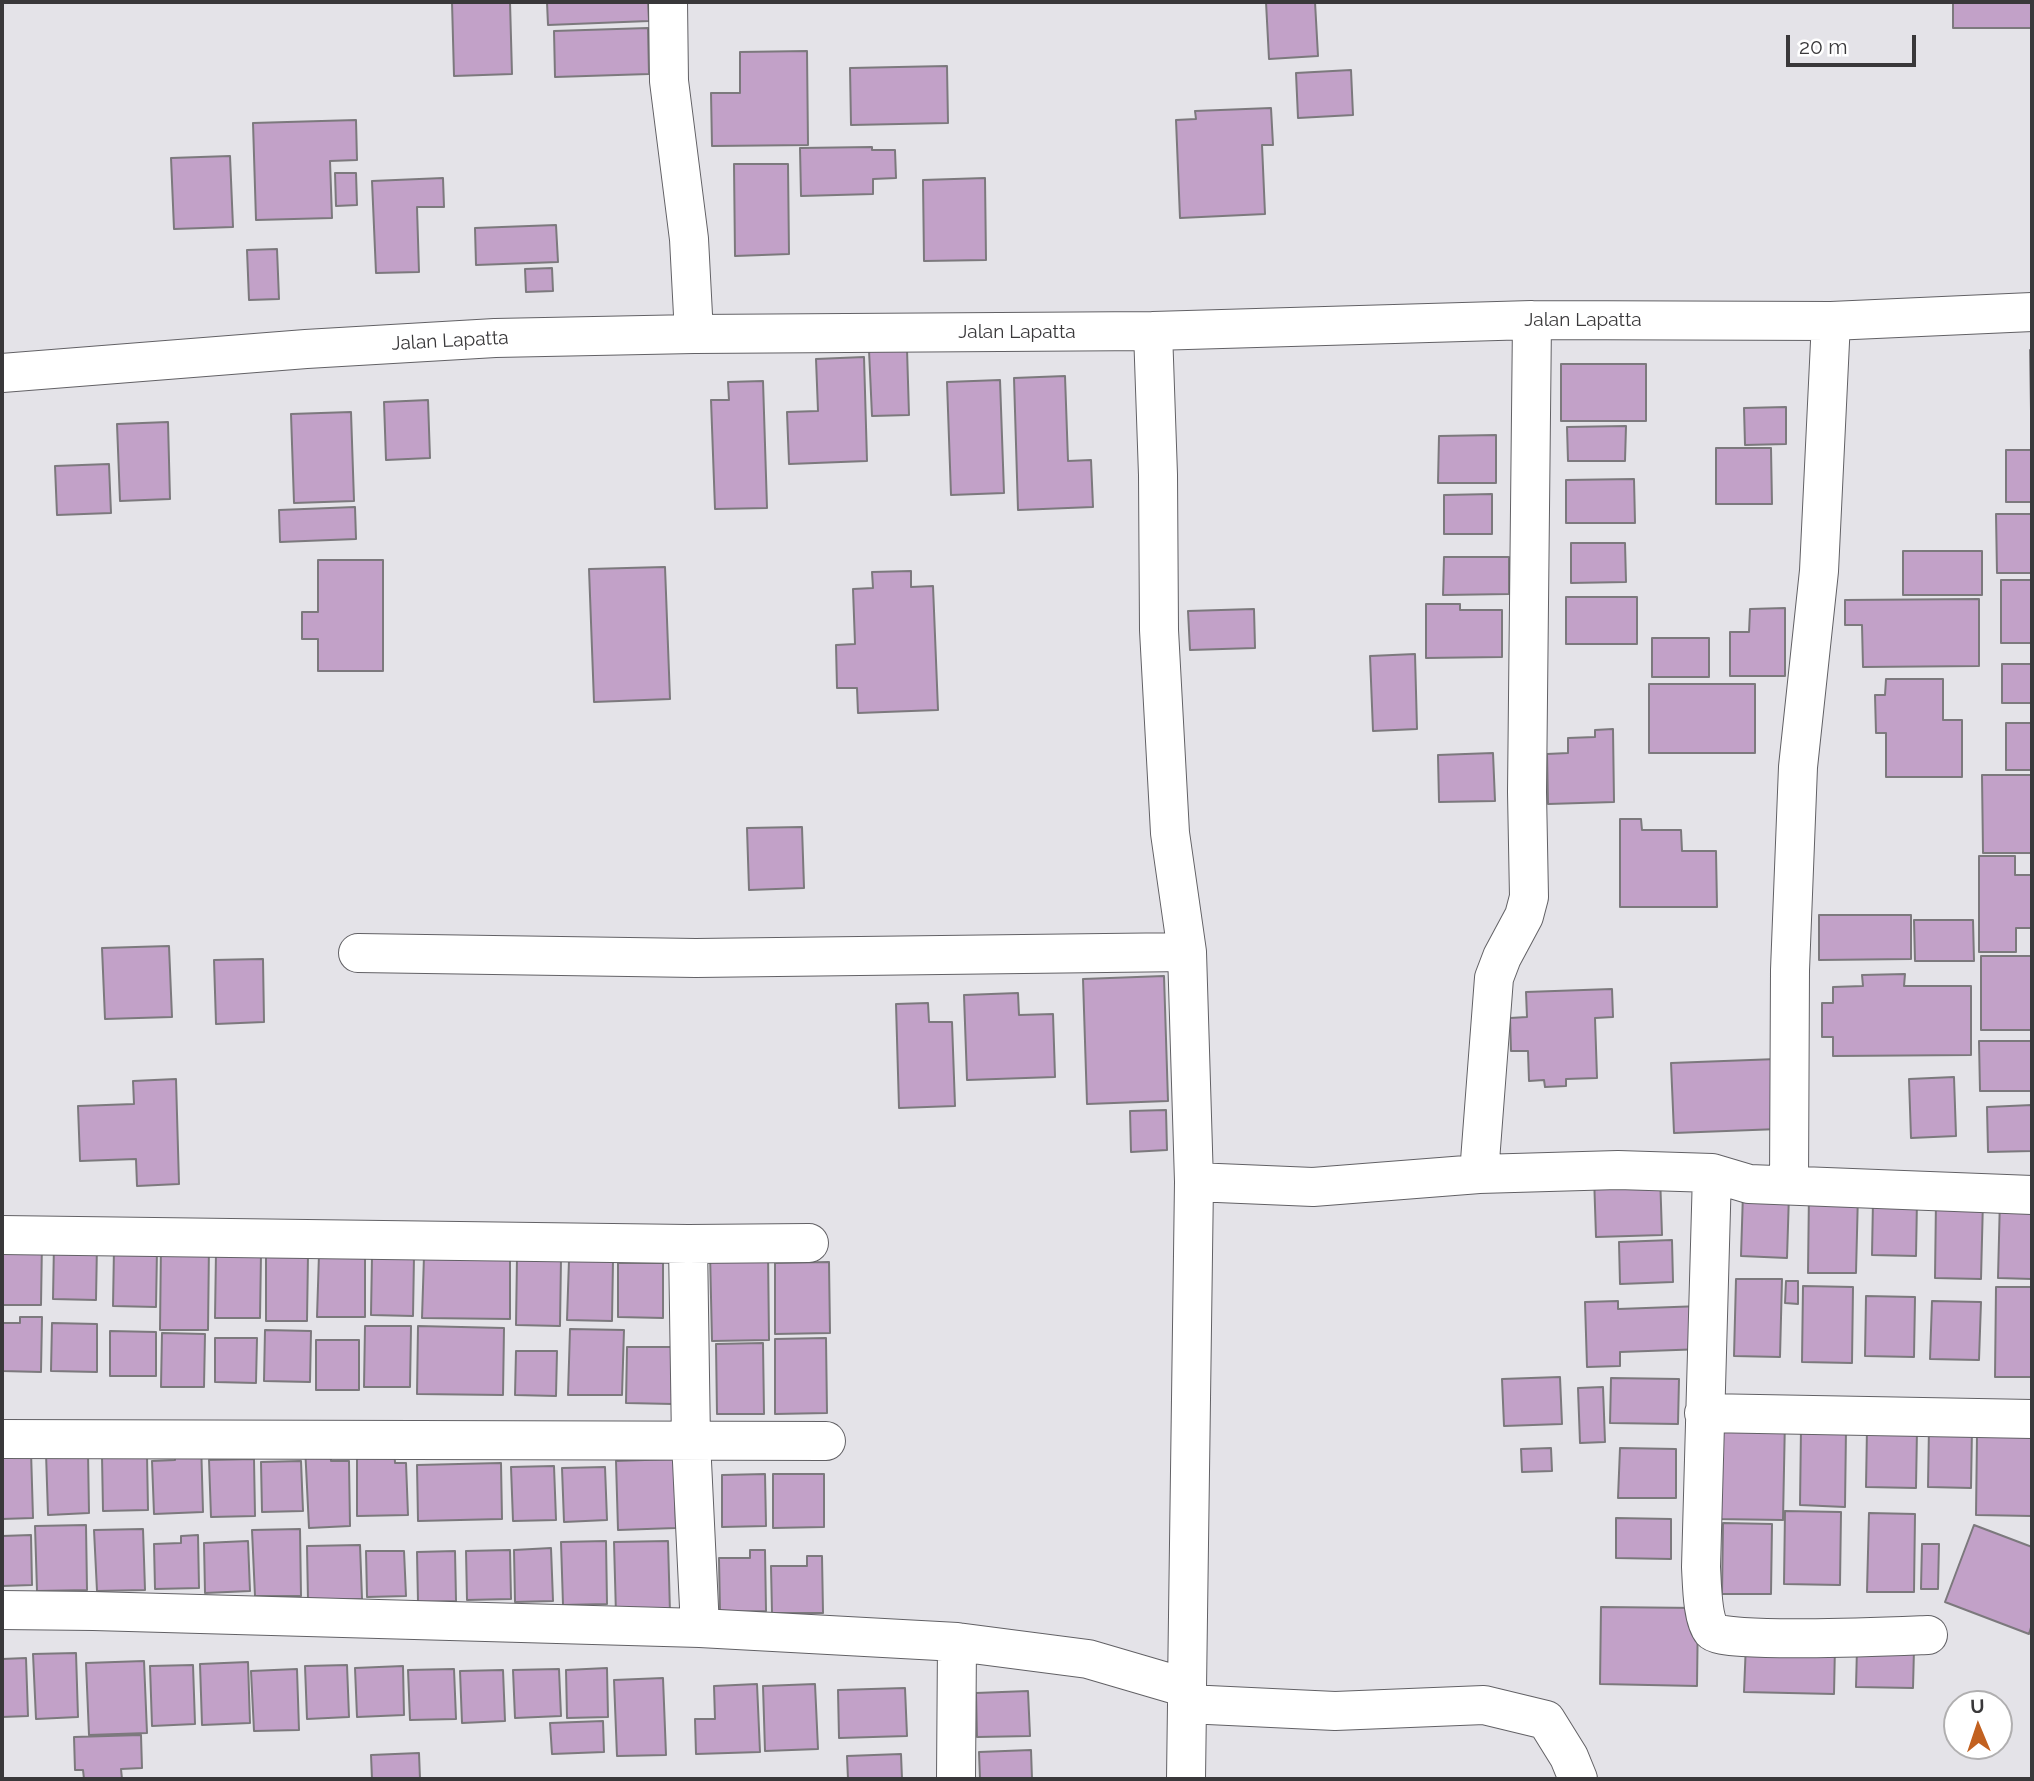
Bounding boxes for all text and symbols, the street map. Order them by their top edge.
scale bar [1789,21,1918,65]
text: 20 m [1799,34,1847,59]
street label: Jalan Lapatta [1524,309,1642,331]
street label: Jalan Lapatta [958,321,1076,343]
street label: Jalan Lapatta [391,327,509,355]
north arrow [1943,1690,2013,1760]
text: U [1970,1695,1985,1717]

